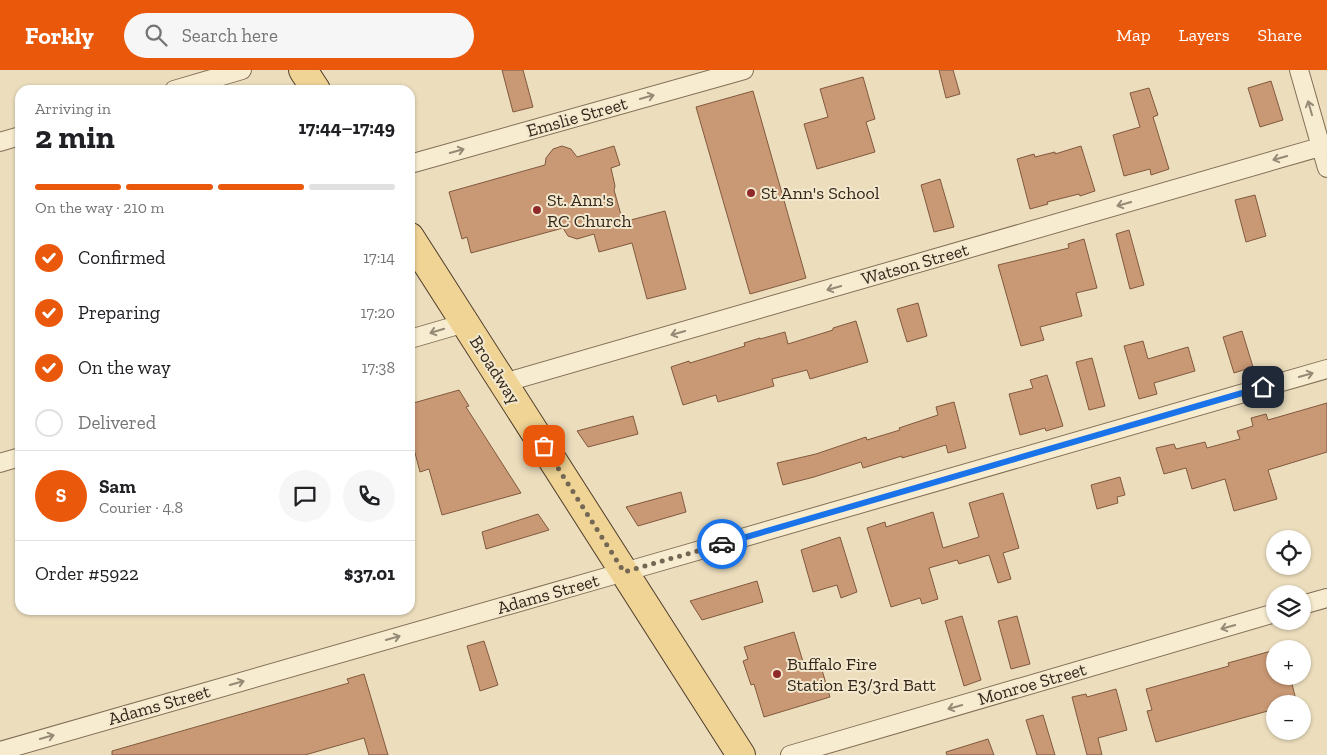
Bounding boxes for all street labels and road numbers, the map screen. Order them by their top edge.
street label: Emslie Street [524,92,630,142]
street label: Watson Street [859,238,971,290]
street label: Broadway [465,332,526,409]
street label: Adams Street [495,569,602,619]
street label: Monroe Street [975,658,1089,710]
street label: Adams Street [106,680,213,730]

